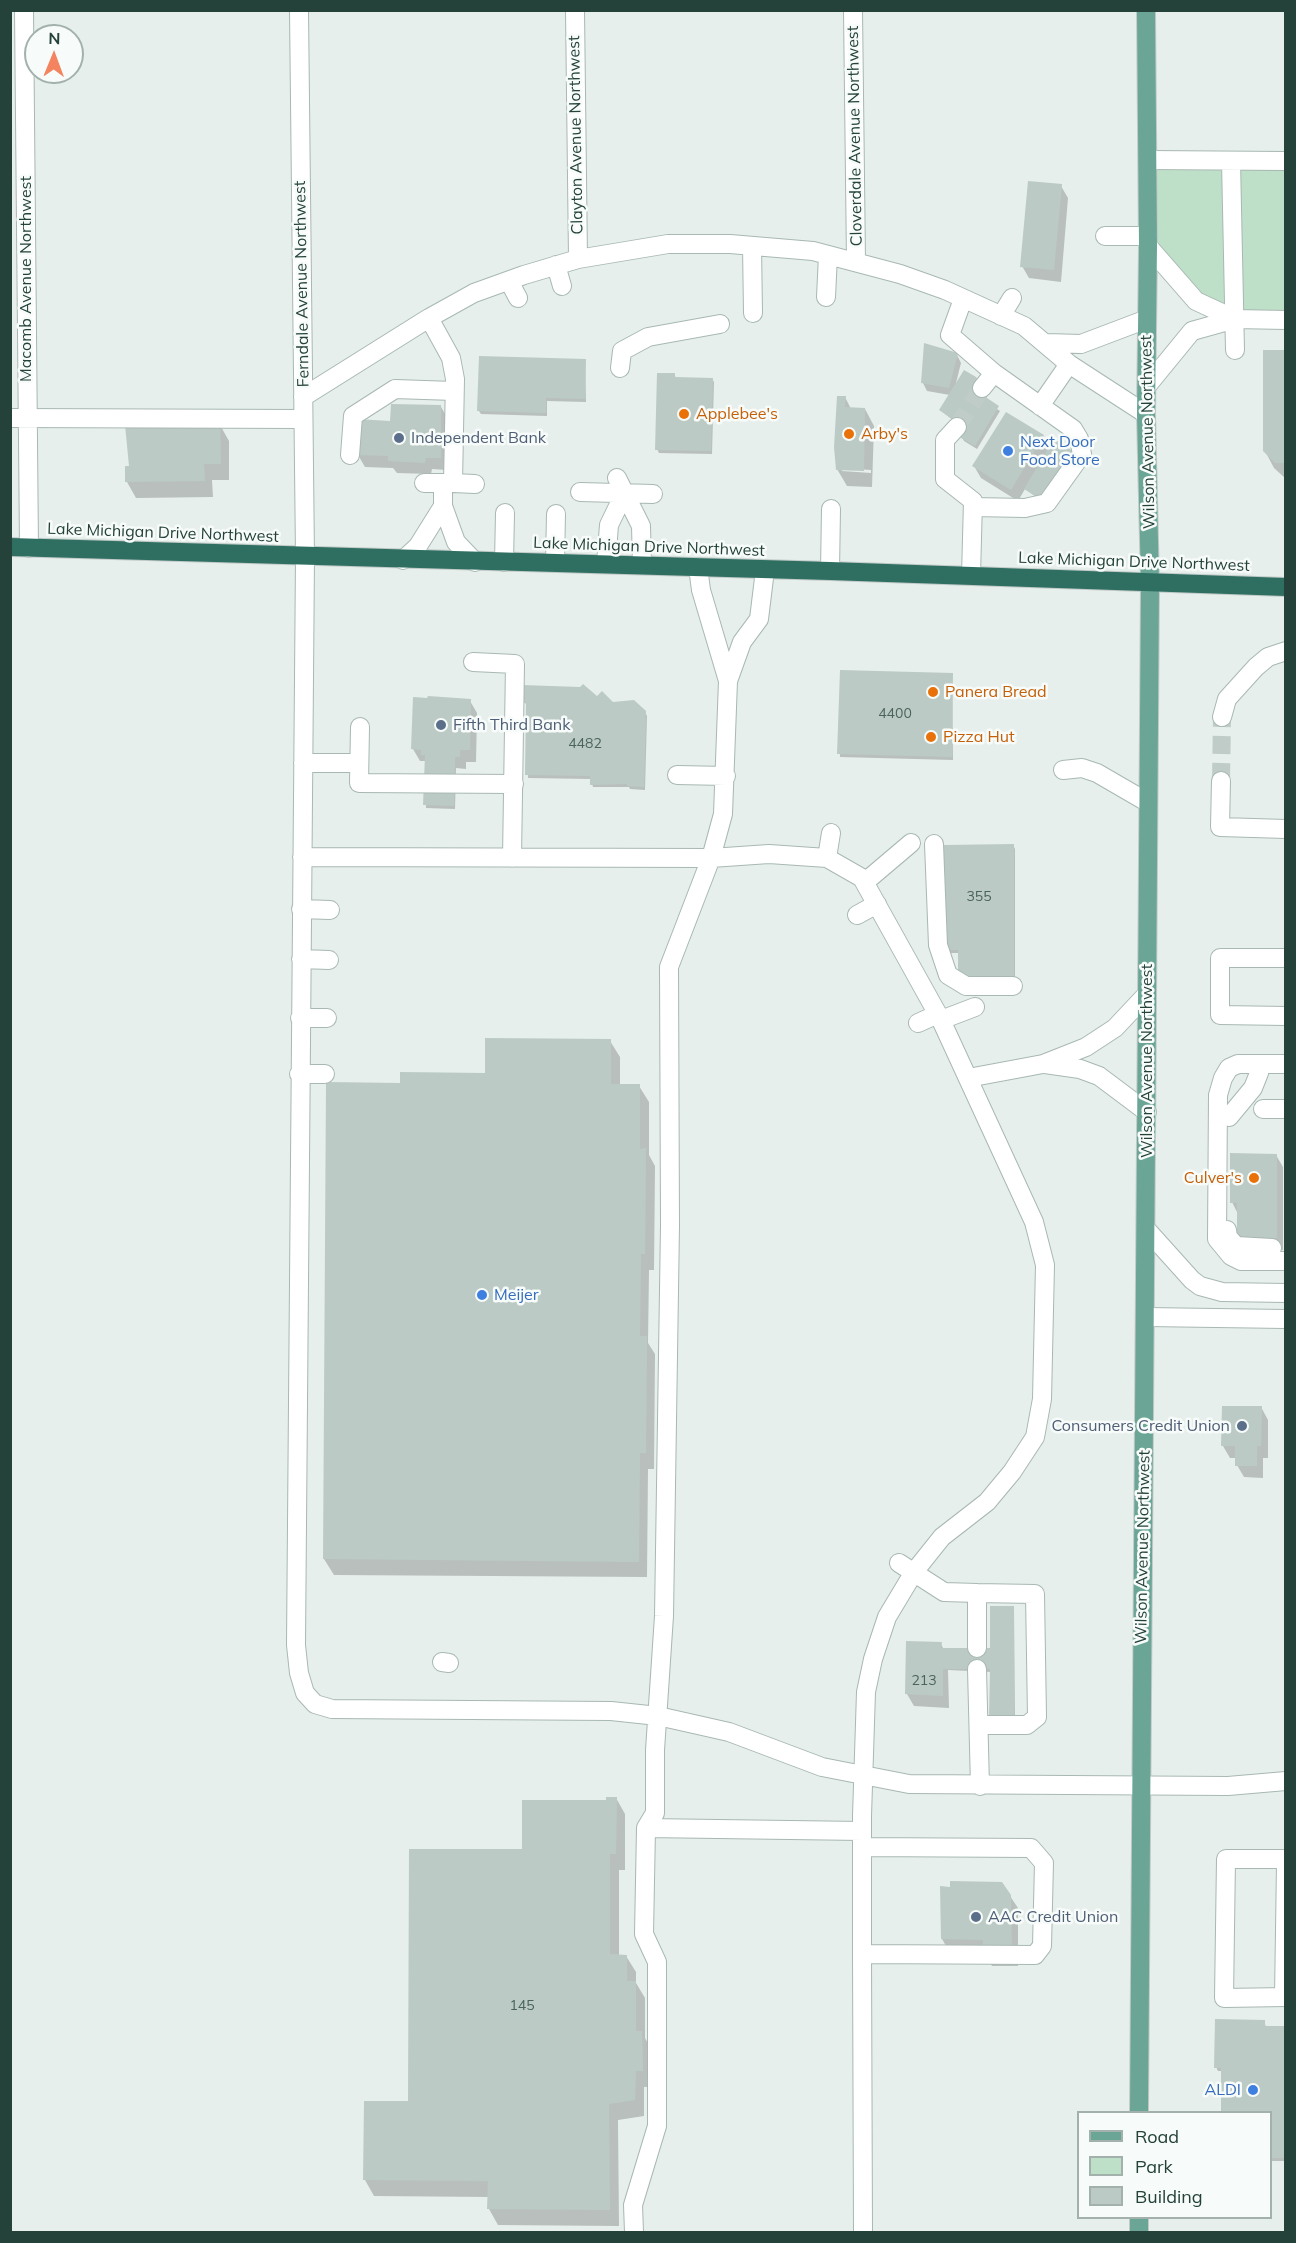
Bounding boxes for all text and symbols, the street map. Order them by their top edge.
north arrow [24,24,84,84]
street label: Cloverdale Avenue Northwest [843,26,867,246]
text: N [48,28,60,48]
street label: Clayton Avenue Northwest [565,35,587,235]
street label: Macomb Avenue Northwest [16,176,36,382]
street label: Ferndale Avenue Northwest [291,181,313,387]
street label: Wilson Avenue Northwest [1137,335,1159,529]
place label: Applebee's [696,404,778,424]
marker: Applebee's [677,407,691,421]
place label: Arby's [861,424,908,444]
marker: Arby's [842,427,856,441]
place label: Independent Bank [411,428,546,448]
marker: Independent Bank [392,431,406,445]
place label: Next Door Food Store [1020,432,1100,470]
marker: Next Door Food Store [1001,444,1015,458]
street label: Lake Michigan Drive Northwest [47,519,279,547]
street label: Lake Michigan Drive Northwest [533,533,765,561]
street label: Lake Michigan Drive Northwest [1018,548,1250,576]
place label: Panera Bread [945,682,1047,702]
marker: Panera Bread [926,685,940,699]
house number: 4400 [878,706,912,722]
place label: Fifth Third Bank [453,715,570,735]
marker: Fifth Third Bank [434,718,448,732]
place label: Pizza Hut [943,727,1015,747]
marker: Pizza Hut [924,730,938,744]
house number: 4482 [568,736,602,752]
house number: 355 [966,889,992,905]
street label: Wilson Avenue Northwest [1137,964,1157,1158]
place label: Culver's [1184,1168,1242,1188]
marker: Culver's [1247,1171,1261,1185]
place label: Meijer [494,1285,539,1305]
marker: Meijer [475,1288,489,1302]
place label: Consumers Credit Union [1051,1416,1230,1436]
marker: Consumers Credit Union [1235,1419,1249,1433]
street label: Wilson Avenue Northwest [1132,1450,1154,1644]
house number: 213 [911,1673,937,1689]
place label: AAC Credit Union [988,1907,1118,1927]
marker: AAC Credit Union [969,1910,983,1924]
house number: 145 [509,1998,535,2014]
place label: ALDI [1204,2080,1241,2100]
marker: ALDI [1246,2083,1260,2097]
legend [1077,2111,1272,2219]
text: Road [1135,2125,1179,2148]
text: Park [1135,2155,1173,2178]
text: Building [1135,2185,1203,2208]

